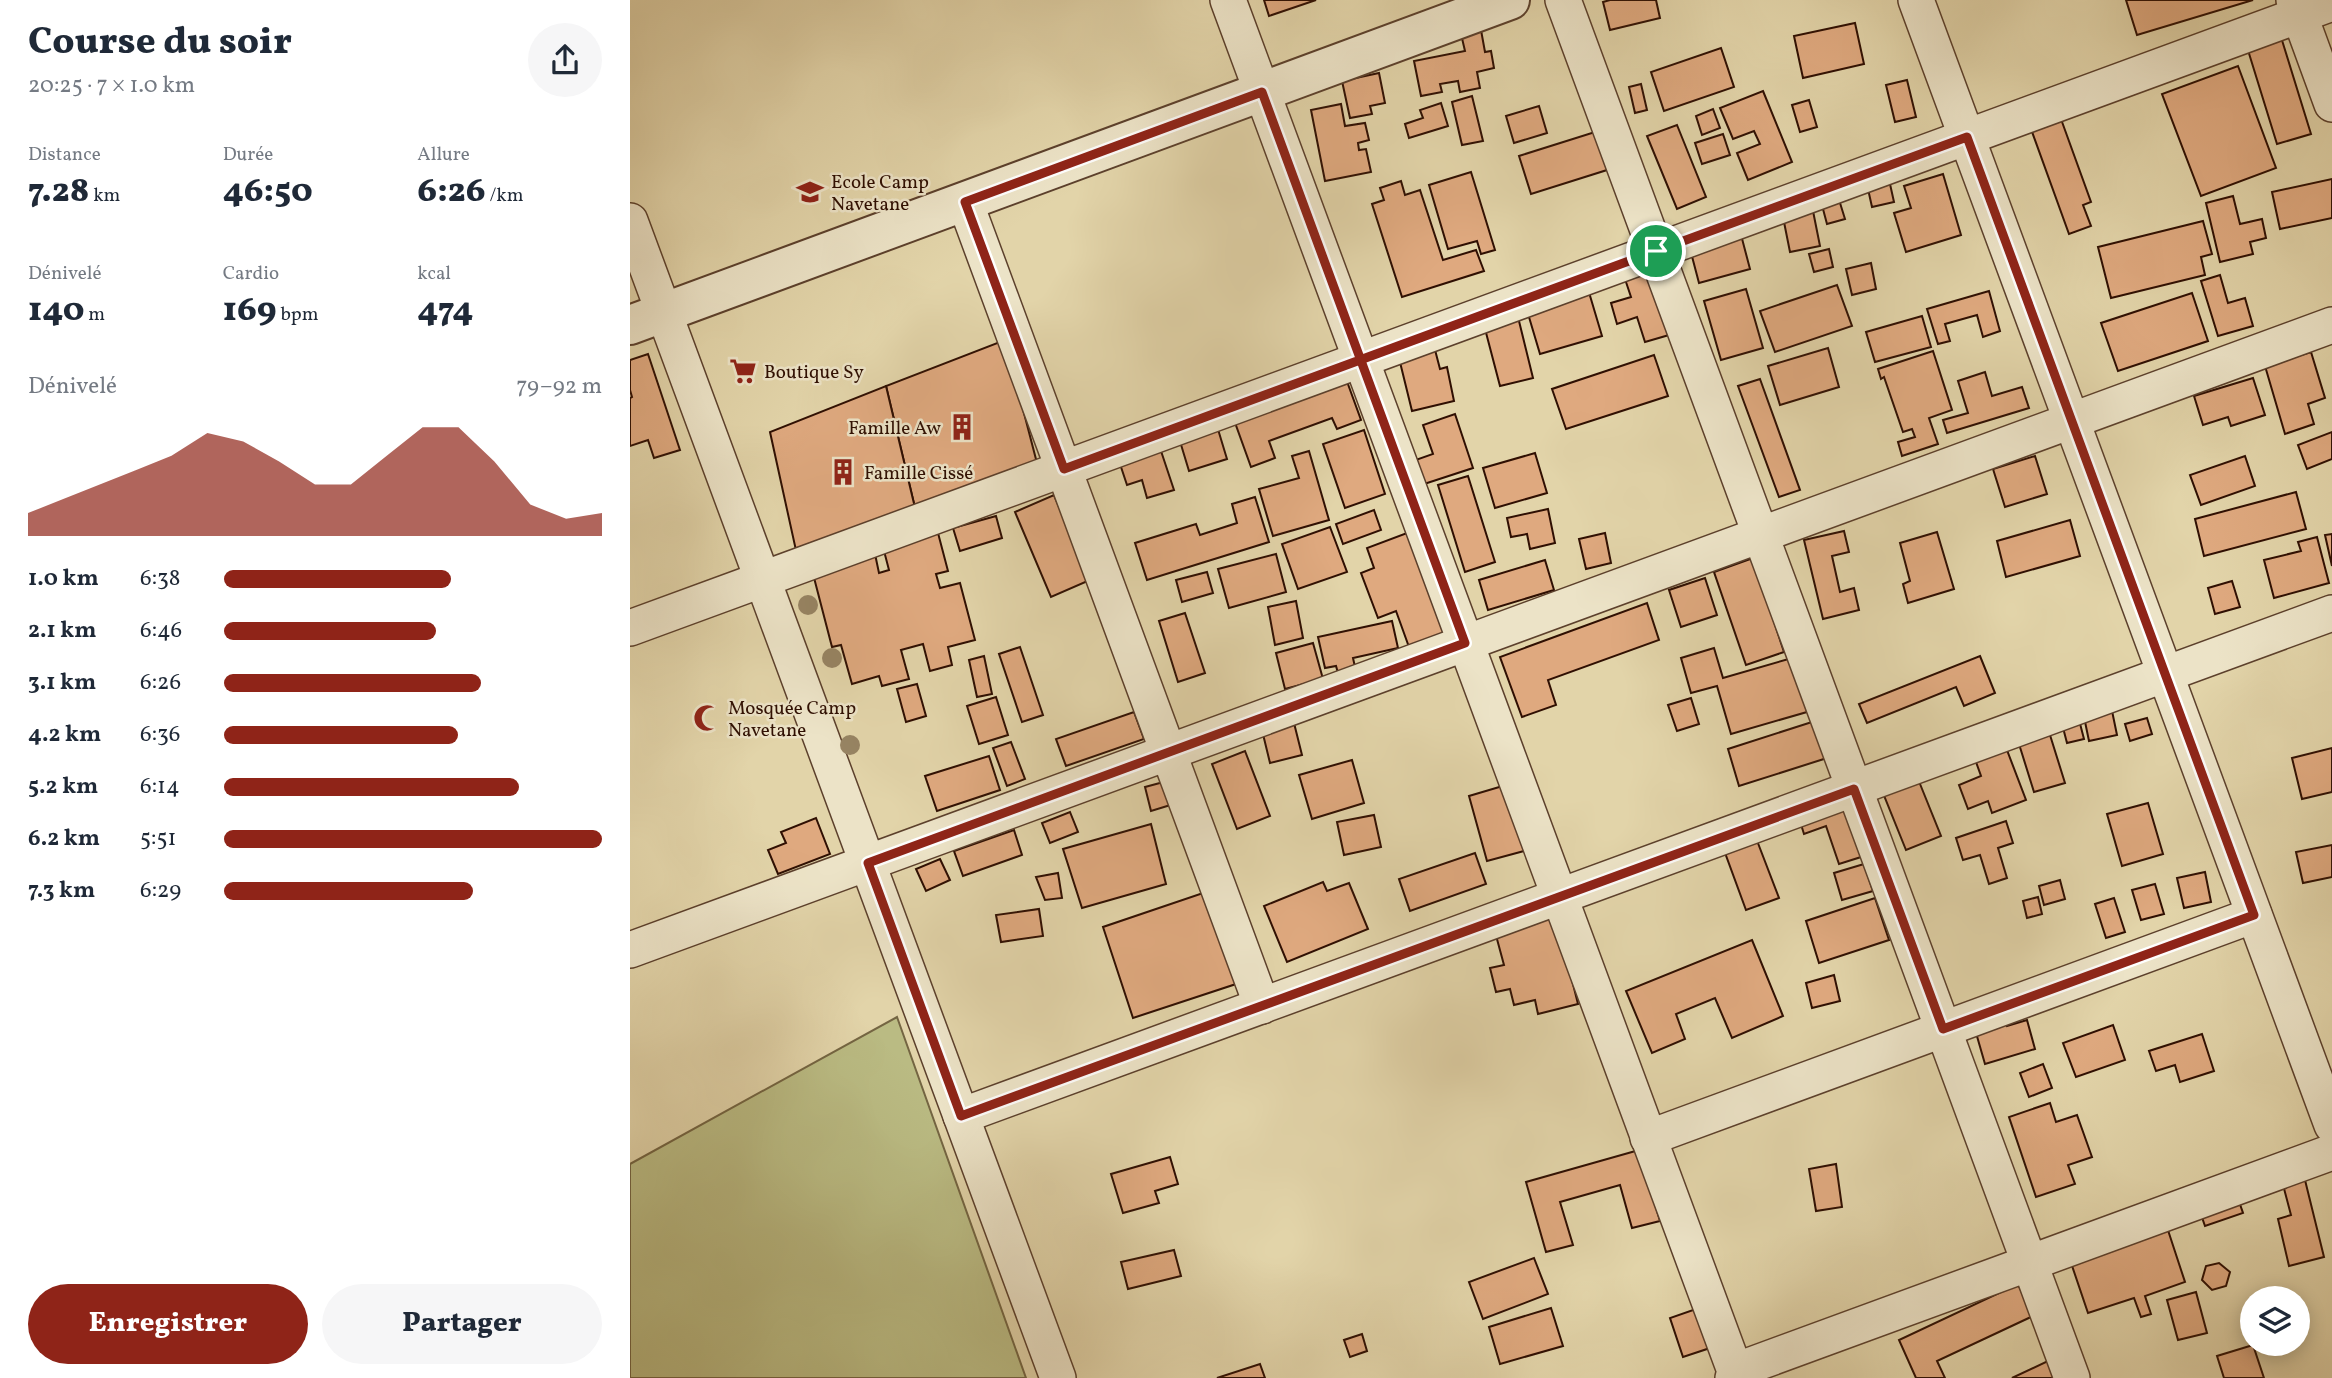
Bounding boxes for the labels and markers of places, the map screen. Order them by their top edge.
place label: Ecole Camp Navetane [831,170,929,218]
school or university icon: Ecole Camp Navetane [795,177,825,207]
pin [1626,221,1686,281]
supermarket icon: Boutique Sy [728,356,758,386]
place label: Boutique Sy [764,360,864,386]
building icon: Famille Aw [947,412,977,442]
place label: Famille Aw [848,416,941,442]
building icon: Famille Cissé [828,457,858,487]
place label: Famille Cissé [864,461,973,487]
place label: Mosquée Camp Navetane [728,696,856,744]
mosque icon: Mosquée Camp Navetane [692,703,722,733]

